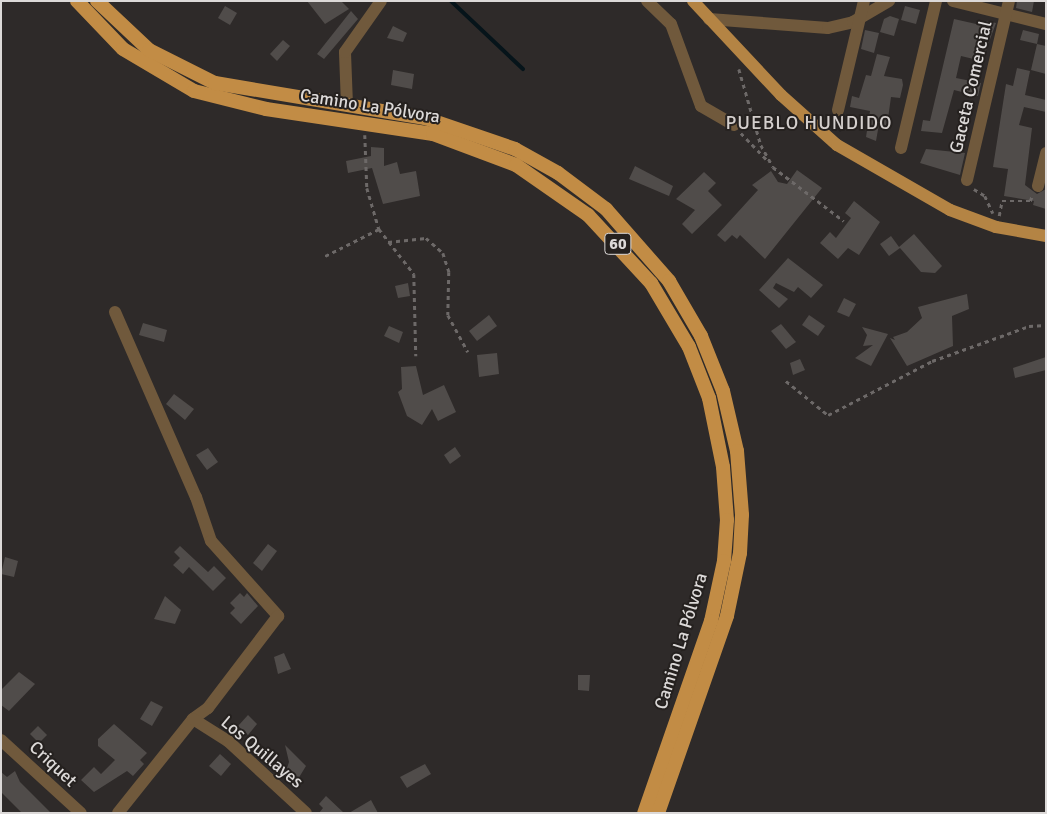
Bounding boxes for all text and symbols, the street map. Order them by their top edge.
street label: Gaceta Comercial [945,19,997,155]
street label: Camino La Pólvora [298,84,442,128]
district label: PUEBLO HUNDIDO [724,113,894,135]
road number: 60 [604,230,632,258]
street label: Camino La Pólvora [650,570,712,712]
street label: Los Quillayes [216,711,308,793]
street label: Criquet [25,737,81,791]

